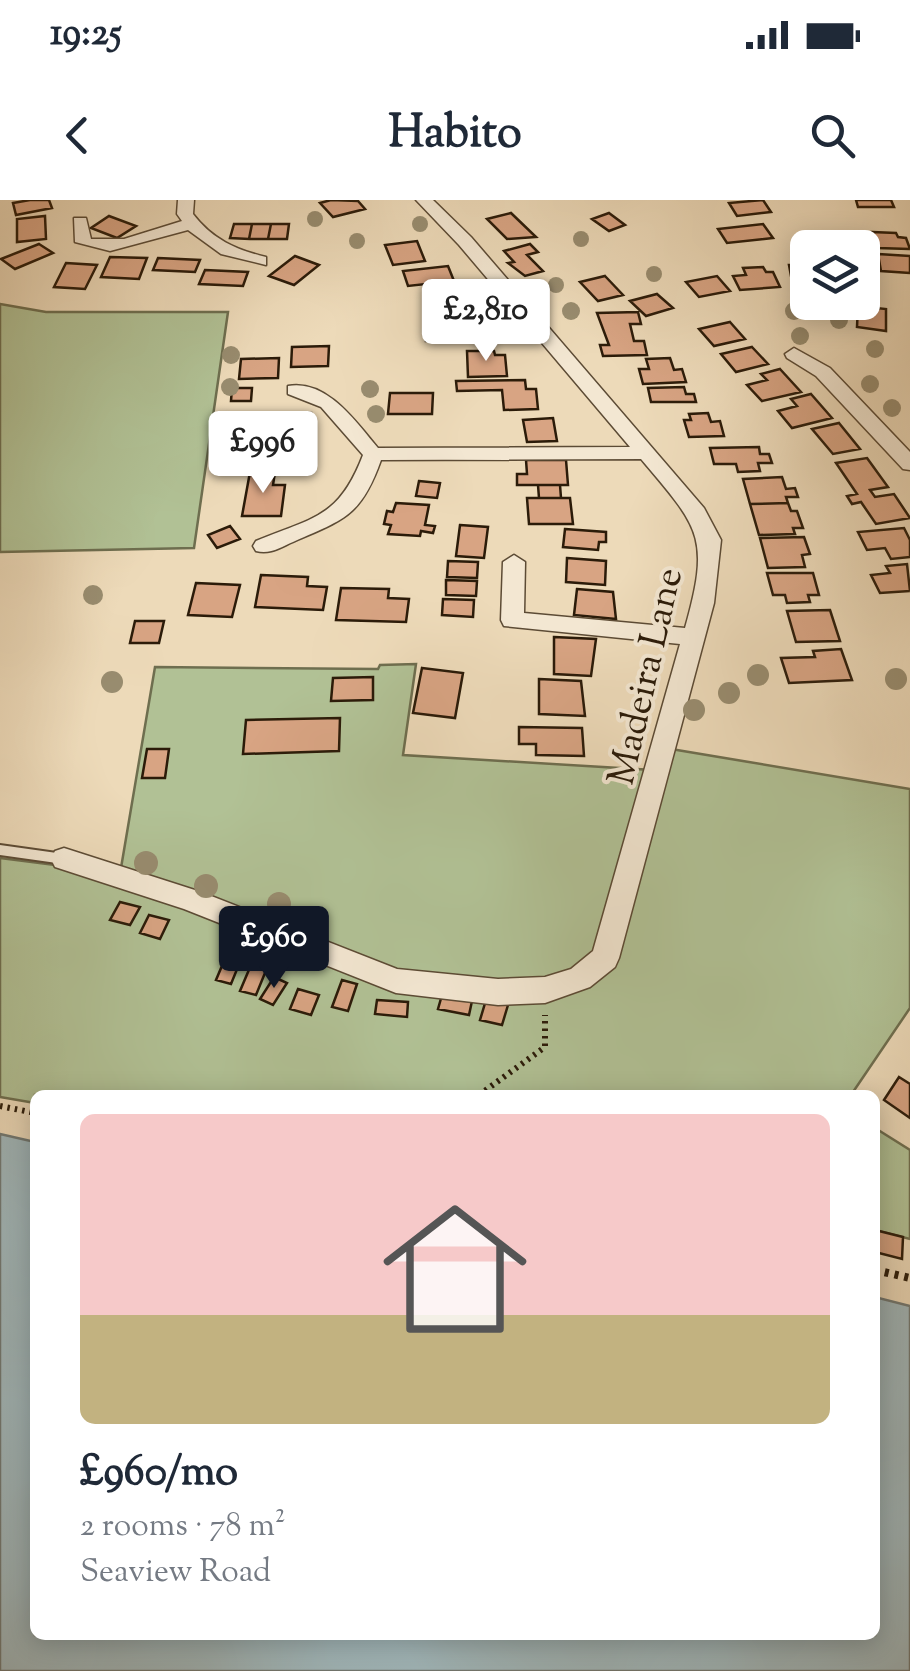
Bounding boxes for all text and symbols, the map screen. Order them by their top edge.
text: 19:25 [50,8,122,62]
text: Habito [388,103,522,168]
icon: back [50,108,105,163]
icon: search [805,108,860,163]
map controls [790,230,880,320]
button: layers [790,230,880,320]
pin: £2,810 [405,279,567,364]
text: £2,810 [444,288,528,334]
pin: £996 [204,411,322,496]
text: £996 [231,420,295,466]
street label: Madeira Lane [597,563,699,791]
pin: £960 [215,906,333,991]
text: £960 [241,915,307,961]
icon: home [365,1179,545,1359]
text: £960/mo [80,1444,238,1504]
text: 2 rooms · 78 m² [80,1504,286,1550]
text: Seaview Road [80,1550,271,1596]

